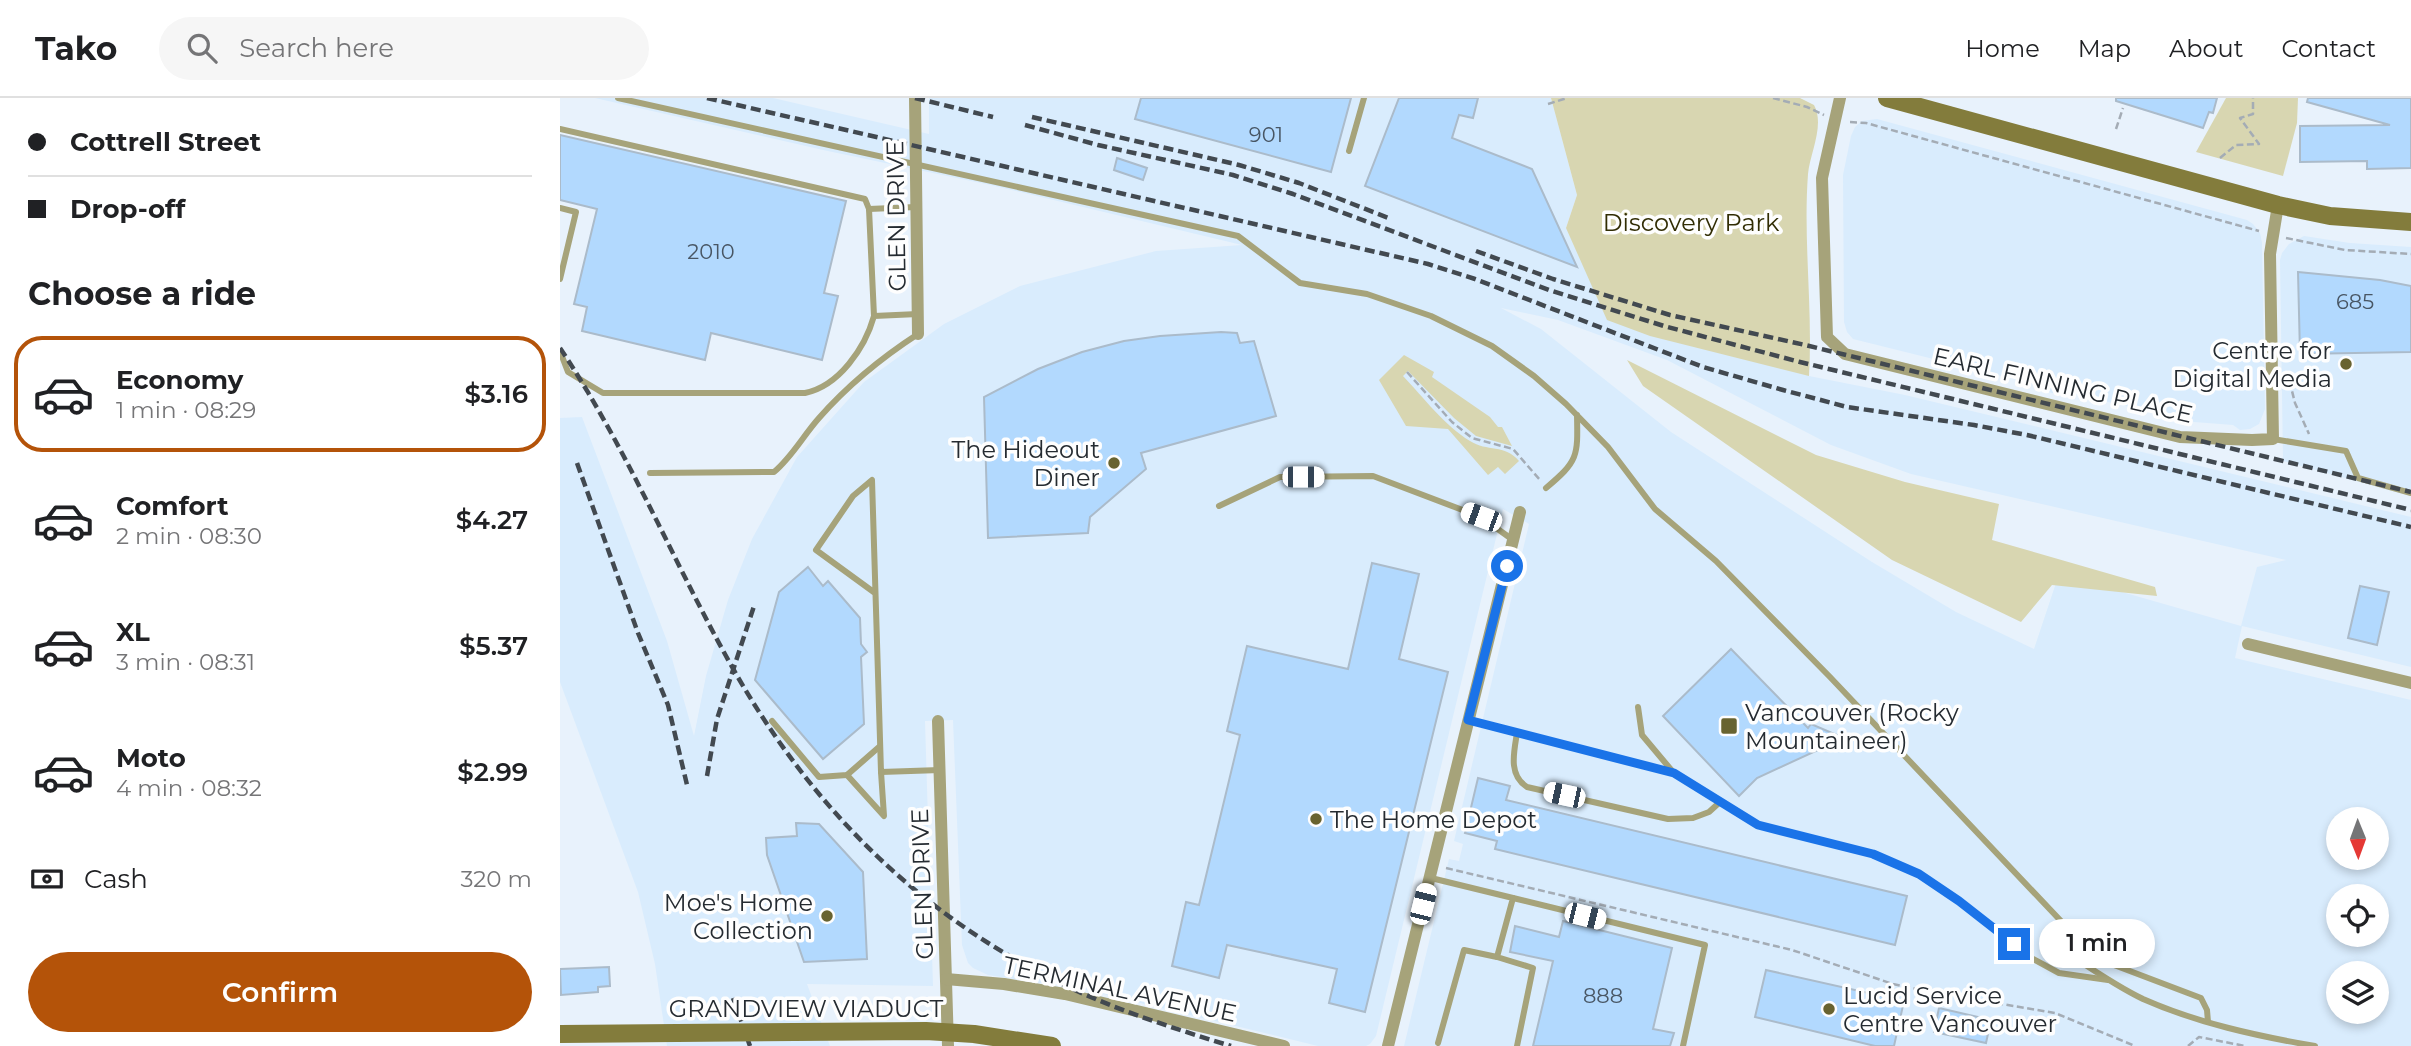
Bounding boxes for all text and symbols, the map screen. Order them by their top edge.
search box [159,17,649,80]
text: Tako [35,28,117,68]
icon: search [183,29,221,67]
text: Search here [239,32,394,64]
text: Home [1965,34,2040,63]
text: Map [2078,34,2131,63]
text: About [2169,34,2243,63]
text: Contact [2281,34,2376,63]
house number: 901 [1249,122,1283,147]
text: Cottrell Street [70,126,261,158]
street label: GLEN DRIVE [880,140,912,292]
text: Drop-off [70,193,185,225]
park label: Discovery Park [1603,208,1780,237]
house number: 2010 [687,239,735,264]
text: Choose a ride [28,274,256,313]
house number: 685 [2336,289,2374,314]
place label: Centre for Digital Media [2173,336,2332,393]
street label: EARL FINNING PLACE [1930,341,2196,429]
marker: Centre for Digital Media [2338,356,2354,372]
icon: car [32,363,95,426]
text: Economy [116,364,243,396]
text: $3.16 [464,378,528,410]
text: 1 min · 08:29 [116,396,256,424]
place label: The Hideout Diner [952,435,1100,492]
marker: The Hideout Diner [1106,455,1122,471]
car [1283,467,1325,488]
icon: car [32,489,95,552]
text: Comfort [116,490,228,522]
car [1458,500,1505,534]
text: $4.27 [456,504,528,536]
text: 2 min · 08:30 [116,522,262,550]
route start [1491,550,1523,582]
icon: car [32,615,95,678]
text: XL [116,616,150,648]
text: $5.37 [459,630,528,662]
text: 3 min · 08:31 [116,648,255,676]
place label: Vancouver (Rocky Mountaineer) [1745,698,1959,755]
marker: Vancouver (Rocky Mountaineer) [1719,716,1739,736]
icon: car [32,741,95,804]
text: Moto [116,742,186,774]
text: $2.99 [457,756,528,788]
text: 4 min · 08:32 [116,774,262,802]
car [1542,780,1587,810]
place label: The Home Depot [1330,805,1537,834]
north arrow [2326,807,2389,870]
map controls [2326,807,2389,1024]
street label: GLEN DRIVE [905,808,939,960]
marker: The Home Depot [1308,811,1324,827]
icon: cash [28,860,66,898]
text: Cash [84,863,148,895]
text: 320 m [460,865,532,893]
car [1408,881,1439,927]
button: locate [2326,884,2389,947]
place label: Moe's Home Collection [664,888,813,945]
car [1563,901,1608,931]
marker: Moe's Home Collection [819,908,835,924]
callout: 1 min [2038,920,2154,968]
route end [1998,928,2030,960]
text: 1 min [2066,929,2128,957]
street label: TERMINAL AVENUE [1001,950,1239,1028]
button: Confirm [28,952,532,1032]
button: layers [2326,961,2389,1024]
place label: Lucid Service Centre Vancouver [1843,981,2057,1038]
house number: 888 [1583,983,1623,1008]
street label: GRANDVIEW VIADUCT [669,994,943,1023]
marker: Lucid Service Centre Vancouver [1821,1001,1837,1017]

